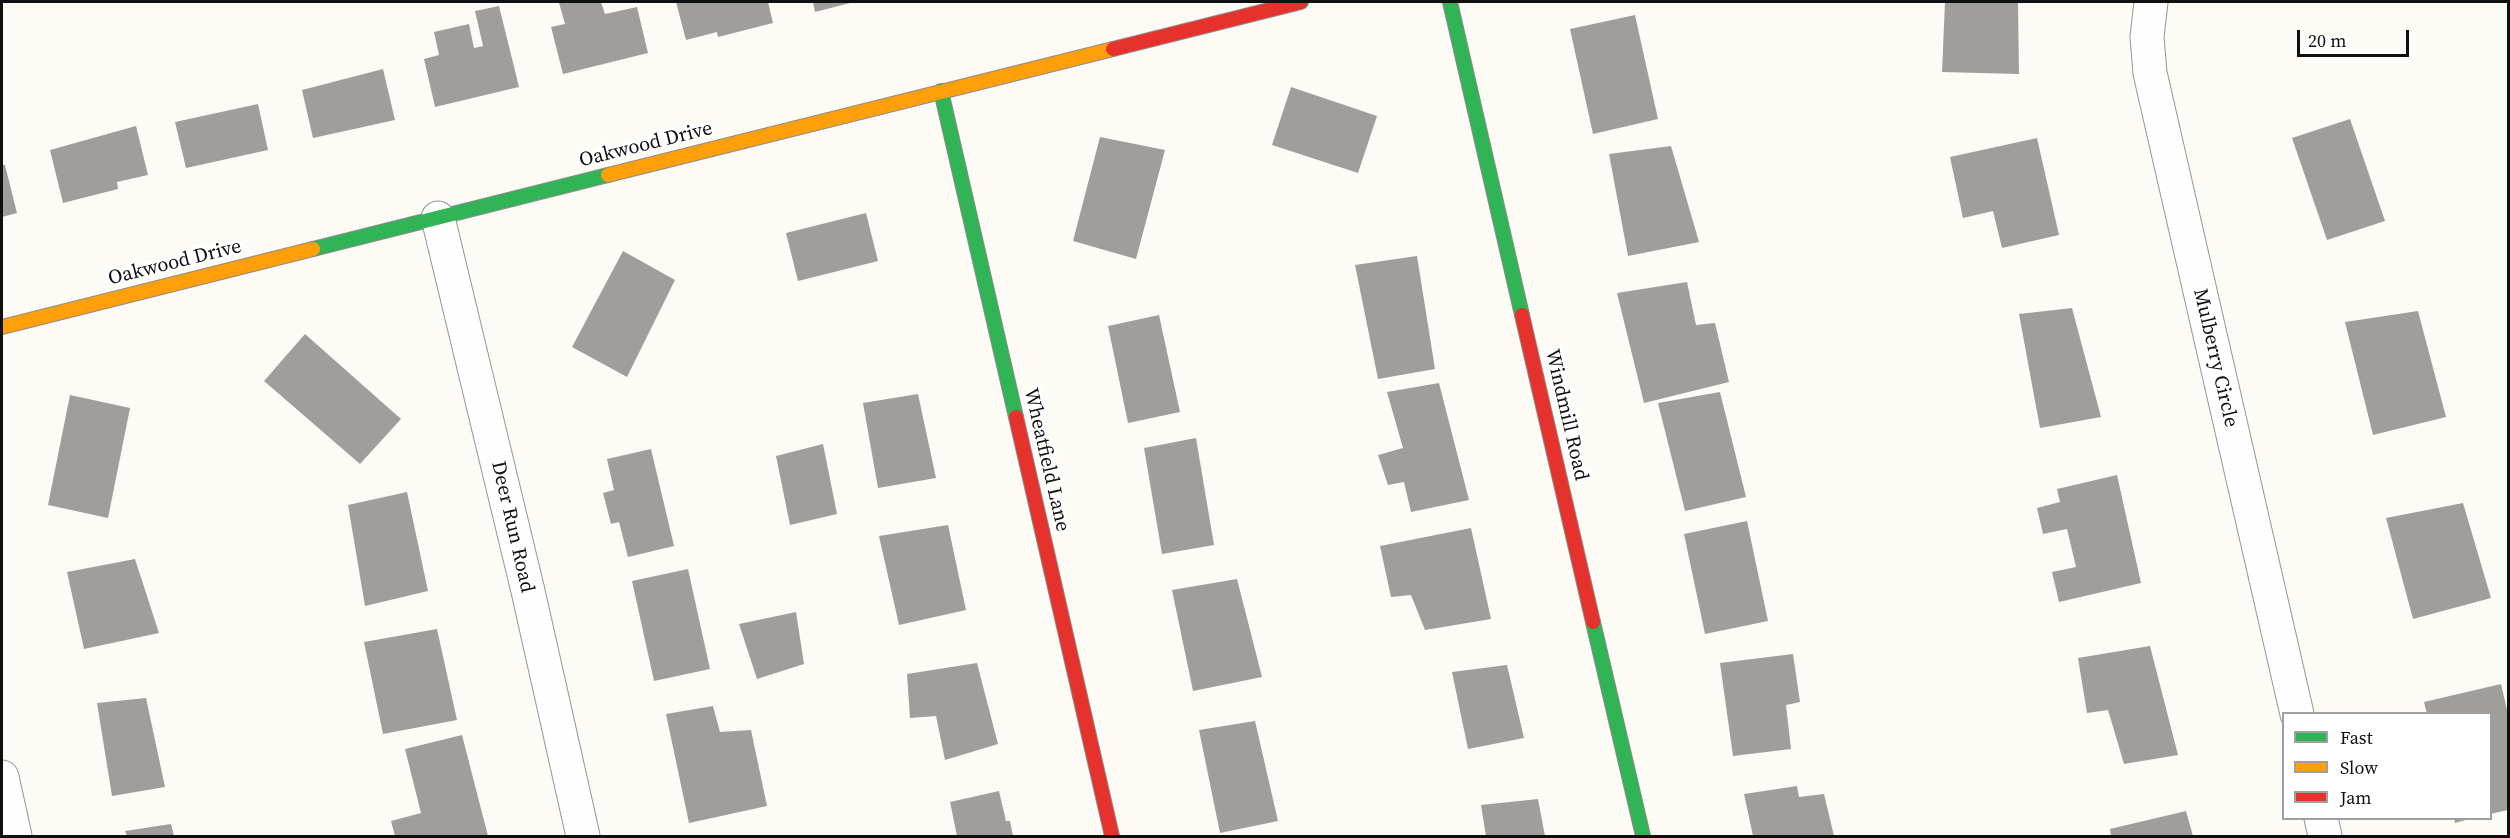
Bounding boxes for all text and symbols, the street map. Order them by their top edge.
scale bar [2300,18,2412,56]
text: 20 m [2308,28,2346,53]
street label: Oakwood Drive [577,117,715,173]
street label: Oakwood Drive [106,235,244,291]
street label: Mulberry Circle [2187,286,2243,430]
street label: Windmill Road [1539,347,1593,483]
street label: Wheatfield Lane [1018,386,1074,534]
street label: Deer Run Road [485,459,539,595]
legend [2282,712,2492,820]
text: Fast [2340,725,2373,750]
text: Slow [2340,755,2378,780]
text: Jam [2340,785,2372,810]

